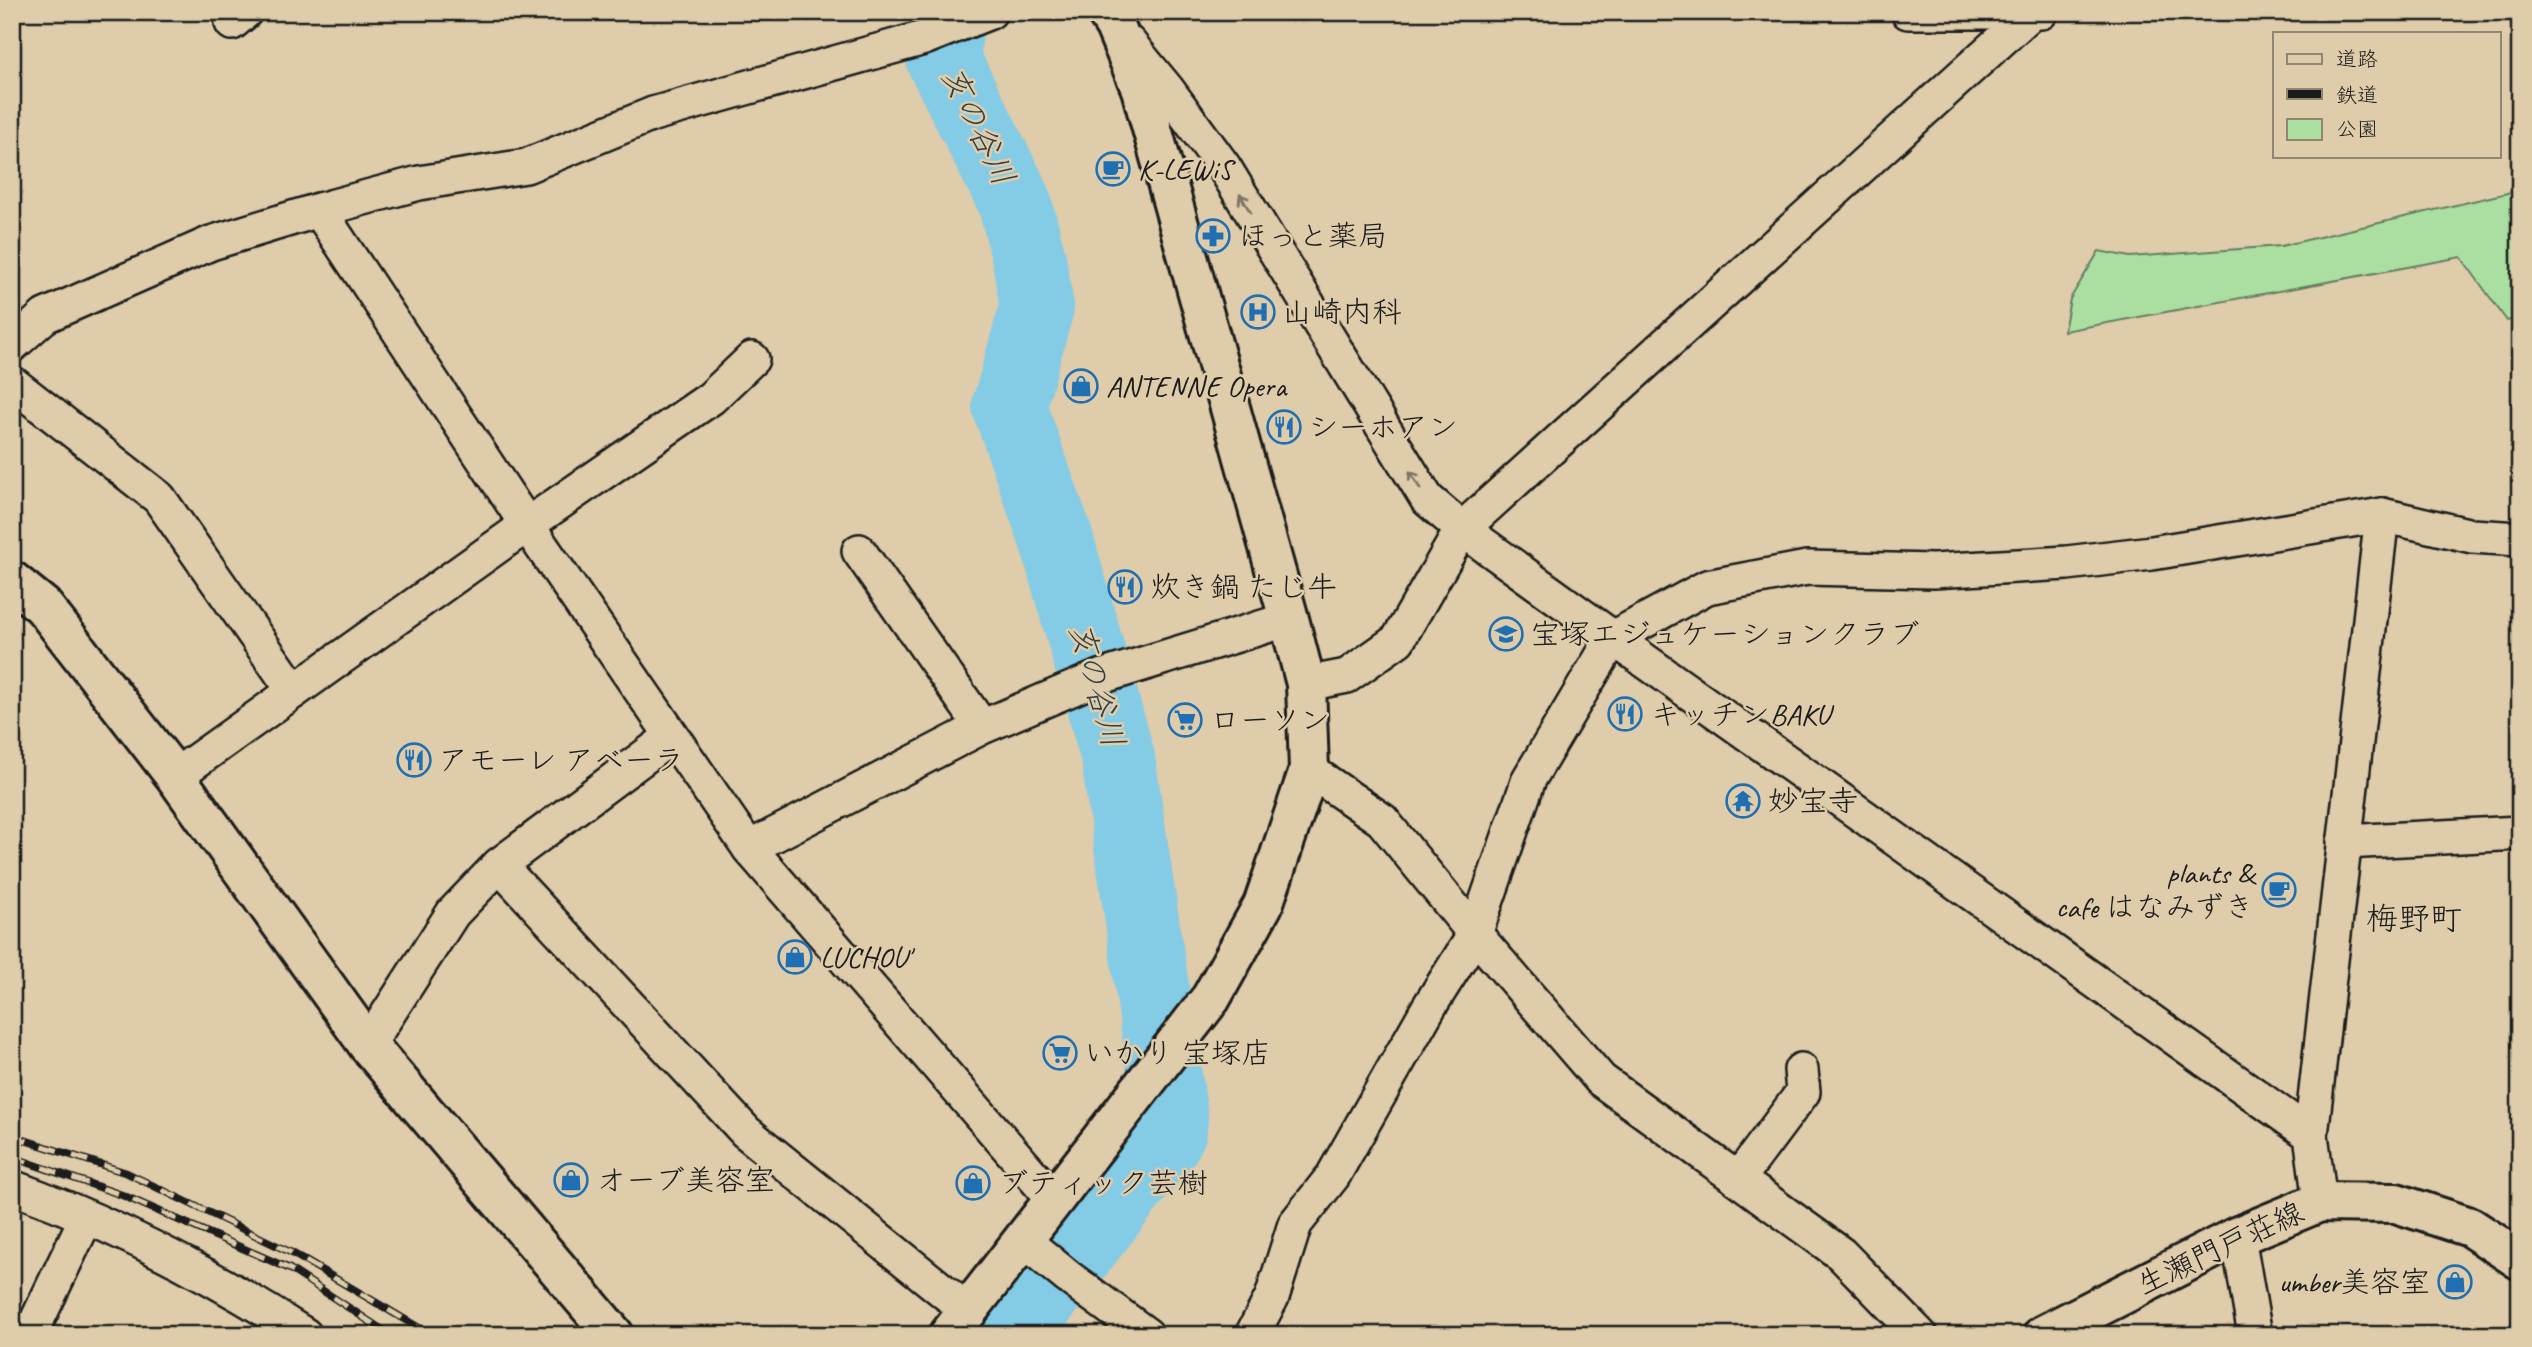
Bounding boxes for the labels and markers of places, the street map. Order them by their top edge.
cafe icon: K-LEWiS [1094,150,1132,188]
place label: K-LEWiS [1138,150,1236,188]
pharmacy icon: ほっと薬局 [1194,217,1232,255]
place label: ほっと薬局 [1238,217,1388,255]
hospital icon: 山崎内科 [1239,293,1277,331]
place label: 山崎内科 [1282,293,1402,331]
shop icon: ANTENNE Opera [1062,367,1100,405]
place label: ANTENNE Opera [1106,367,1288,405]
restaurant icon: シーホアン [1265,408,1303,446]
place label: シーホアン [1308,408,1458,446]
restaurant icon: 炊き鍋 たじ牛 [1106,568,1144,606]
place label: 炊き鍋 たじ牛 [1150,568,1337,606]
school or university icon: 宝塚エジュケーションクラブ [1487,615,1525,653]
place label: 宝塚エジュケーションクラブ [1530,615,1919,653]
restaurant icon: キッチンBAKU [1606,695,1644,733]
place label: キッチンBAKU [1650,695,1834,733]
supermarket icon: ローソン [1166,701,1204,739]
place label: ローソン [1210,701,1330,739]
restaurant icon: アモーレ アベーラ [395,741,433,779]
place label: アモーレ アベーラ [438,741,684,779]
temple icon: 妙宝寺 [1724,782,1762,820]
place label: 妙宝寺 [1768,782,1858,820]
place label: plants & cafe はなみずき [2056,854,2257,926]
cafe icon: plants & cafe はなみずき [2260,871,2298,909]
shop icon: LUCHOU' [776,938,814,976]
place label: LUCHOU' [820,938,916,976]
supermarket icon: いかり 宝塚店 [1041,1034,1079,1072]
place label: いかり 宝塚店 [1084,1034,1271,1072]
shop icon: オーブ美容室 [552,1161,590,1199]
place label: オーブ美容室 [596,1161,775,1199]
shop icon: ブティック芸樹 [954,1164,992,1202]
place label: ブティック芸樹 [998,1164,1208,1202]
place label: umber美容室 [2279,1263,2430,1301]
shop icon: umber美容室 [2436,1263,2474,1301]

